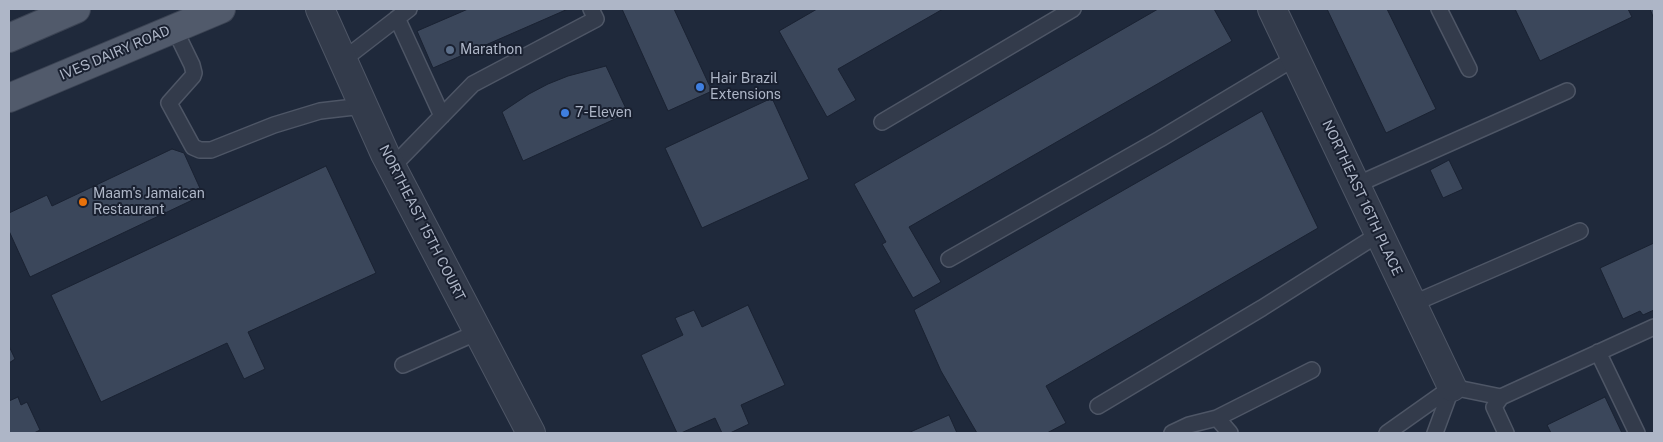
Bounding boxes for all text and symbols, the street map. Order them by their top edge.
street label: IVES DAIRY ROAD [57,22,173,84]
place label: Marathon [460,42,522,58]
marker: Marathon [444,44,456,56]
place label: Hair Brazil Extensions [710,71,781,104]
marker: Hair Brazil Extensions [694,81,706,93]
place label: 7-Eleven [575,105,632,121]
marker: 7-Eleven [559,107,571,119]
street label: NORTHEAST 16TH PLACE [1318,117,1406,279]
street label: NORTHEAST 15TH COURT [375,142,469,304]
place label: Maam's Jamaican Restaurant [93,186,205,218]
marker: Maam's Jamaican Restaurant [77,196,89,208]

